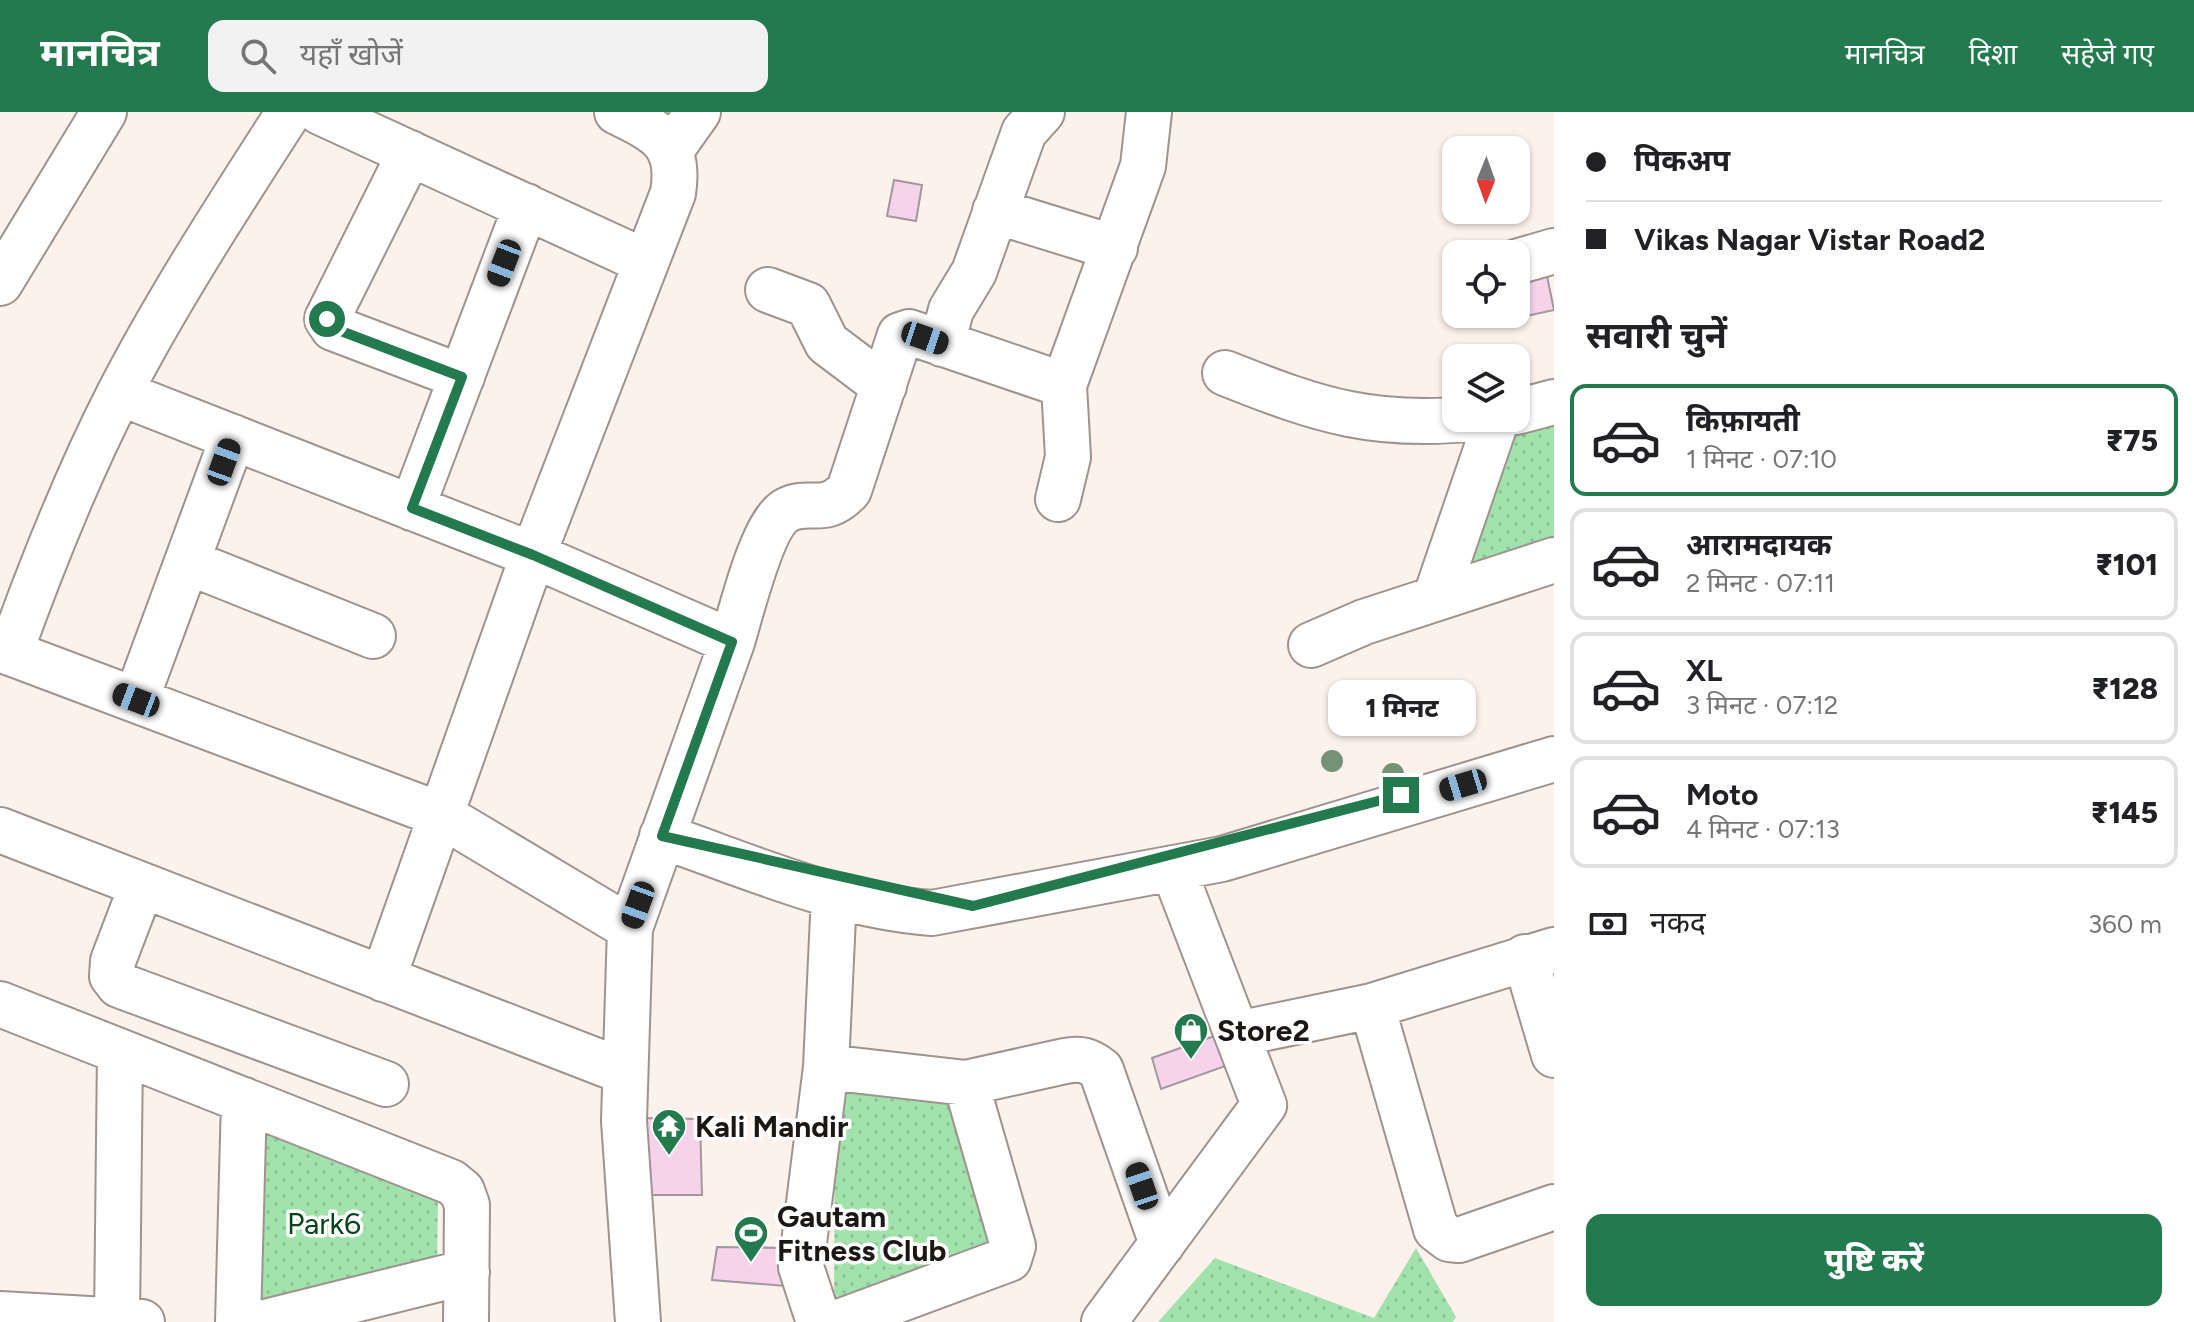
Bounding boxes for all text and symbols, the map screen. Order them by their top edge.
search box [208,20,768,92]
text: मानचित्र [40,30,160,76]
icon: search [236,34,280,78]
text: यहाँ खोजें [300,36,403,73]
text: मानचित्र [1845,37,1925,71]
text: दिशा [1969,37,2017,71]
text: सहेजे गए [2061,37,2154,71]
north arrow [1442,136,1530,224]
map controls [1442,136,1530,432]
text: पिकअप [1634,142,1730,179]
text: Vikas Nagar Vistar Road2 [1634,221,1985,258]
car [484,236,524,290]
button: locate [1442,240,1530,328]
route start [309,301,345,337]
text: सवारी चुनें [1586,314,1727,357]
car [898,319,952,357]
button: layers [1442,344,1530,432]
text: किफ़ायती [1686,402,1800,439]
icon: car [1590,404,1662,476]
text: ₹75 [2106,422,2158,459]
car [205,435,243,489]
text: 1 मिनट · 07:10 [1686,443,1837,475]
text: आरामदायक [1686,526,1832,563]
icon: car [1590,528,1662,600]
text: ₹101 [2095,546,2158,583]
text: 2 मिनट · 07:11 [1686,567,1835,599]
icon: car [1590,652,1662,724]
text: XL [1686,652,1722,689]
text: ₹128 [2092,670,2158,707]
callout: 1 मिनट [1327,679,1475,735]
car [109,680,163,720]
text: 3 मिनट · 07:12 [1686,689,1838,721]
text: 1 मिनट [1365,692,1439,724]
car [1437,767,1489,803]
icon: car [1590,776,1662,848]
text: Moto [1686,776,1758,813]
route end [1383,777,1419,813]
text: ₹145 [2091,794,2158,831]
text: 4 मिनट · 07:13 [1686,813,1840,845]
car [619,878,657,932]
icon: cash [1586,902,1630,946]
text: नकद [1650,904,1706,941]
text: 360 m [2088,908,2162,940]
shop icon: Store2 [1172,1011,1210,1061]
place label: Store2 [1217,1012,1310,1049]
temple icon: Kali Mandir [650,1107,688,1157]
place label: Kali Mandir [695,1108,848,1145]
car [1123,1159,1161,1213]
place label: Gautam Fitness Club [777,1198,946,1269]
park label: Park6 [287,1205,361,1242]
sports icon: Gautam Fitness Club [732,1214,770,1264]
button: पुष्टि करें [1586,1214,2162,1306]

